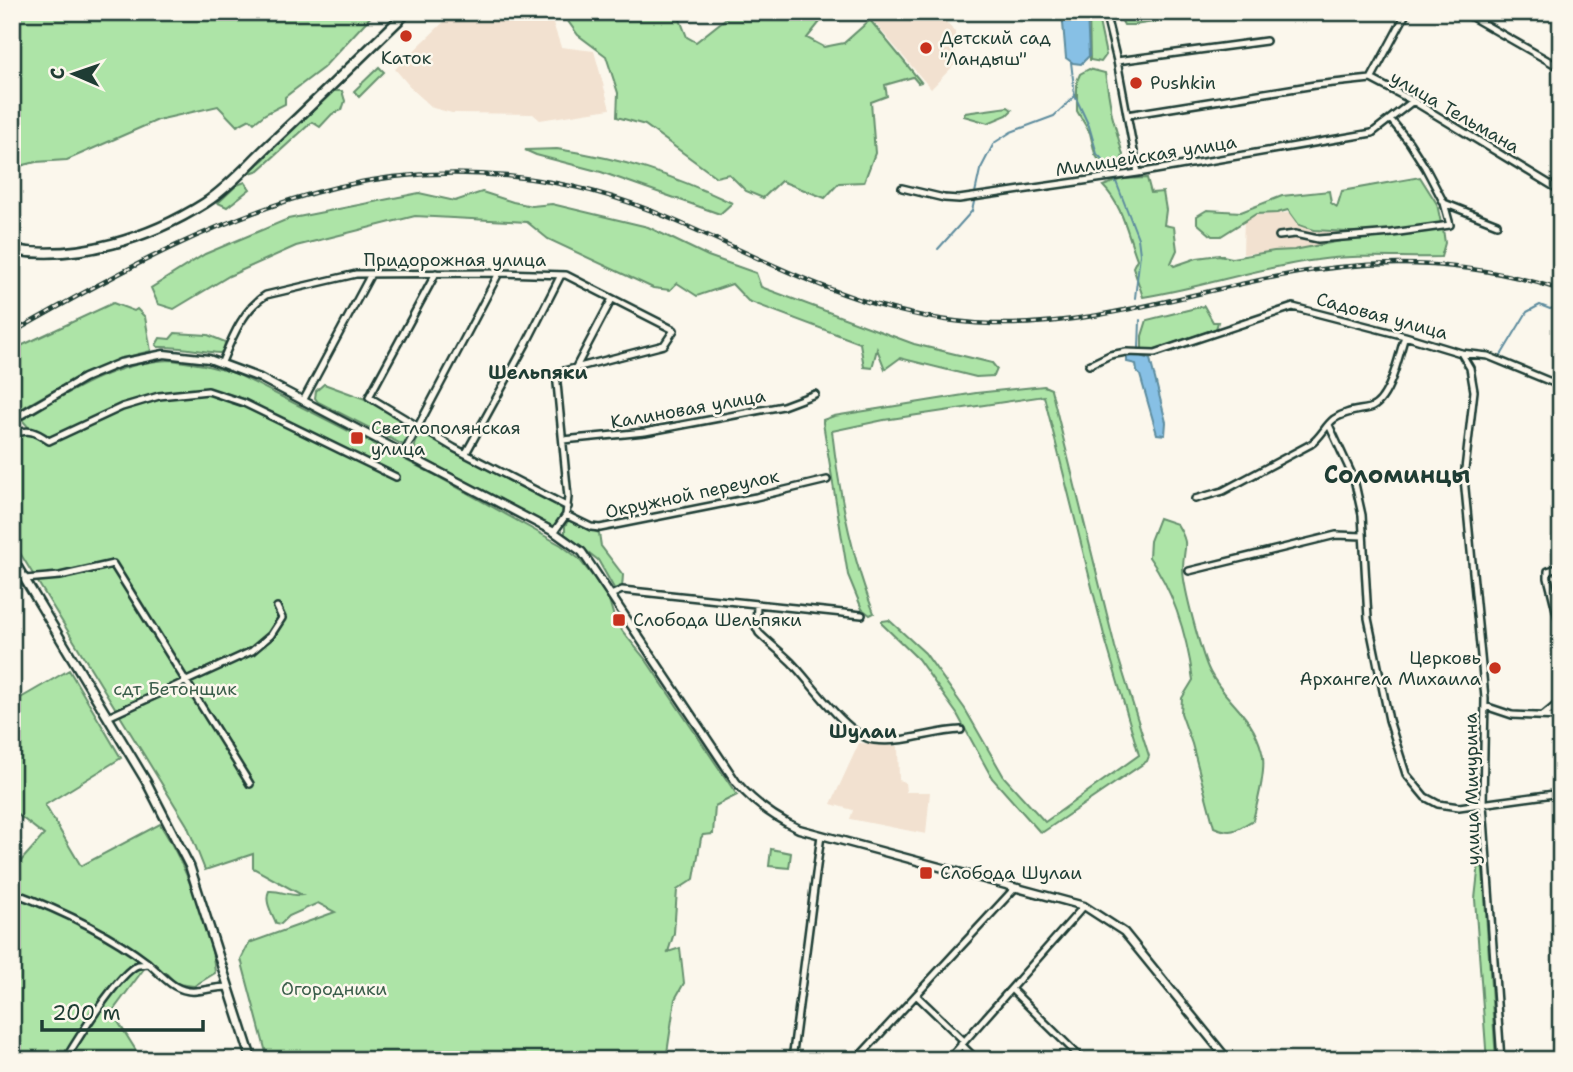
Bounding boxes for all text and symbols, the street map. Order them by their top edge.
place label: Детский сад "Ландыш" [940,26,1052,71]
marker: Каток [398,28,414,44]
north arrow [38,38,108,108]
marker: Детский сад "Ландыш" [918,40,934,56]
place label: Каток [381,46,432,70]
street label: улица Тельмана [1386,65,1524,159]
text: С [45,67,70,80]
place label: Pushkin [1150,71,1216,95]
marker: Pushkin [1128,75,1144,91]
street label: Милицейская улица [1054,130,1238,182]
street label: Придорожная улица [364,248,546,272]
street label: Садовая улица [1314,287,1450,345]
district label: Шельпяки [488,360,588,385]
street label: Калиновая улица [609,384,767,434]
place label: Светлополянская улица [371,416,521,461]
marker: Светлополянская улица [349,430,365,446]
district label: Соломинцы [1324,459,1470,491]
street label: Окружной переулок [603,464,782,524]
place label: Слобода Шельпяки [633,608,802,632]
marker: Слобода Шельпяки [611,612,627,628]
place label: Церковь Архангела Михаила [1300,646,1481,691]
marker: Церковь Архангела Михаила [1487,660,1503,676]
park label: сдт Бетонщик [113,677,237,701]
street label: улица Мичурина [1459,712,1485,866]
district label: Шулаи [829,719,897,744]
place label: Слобода Шулаи [940,861,1082,885]
marker: Слобода Шулаи [918,865,934,881]
park label: Огородники [281,977,387,1001]
scale bar [42,988,203,1032]
text: 200 m [52,999,121,1027]

